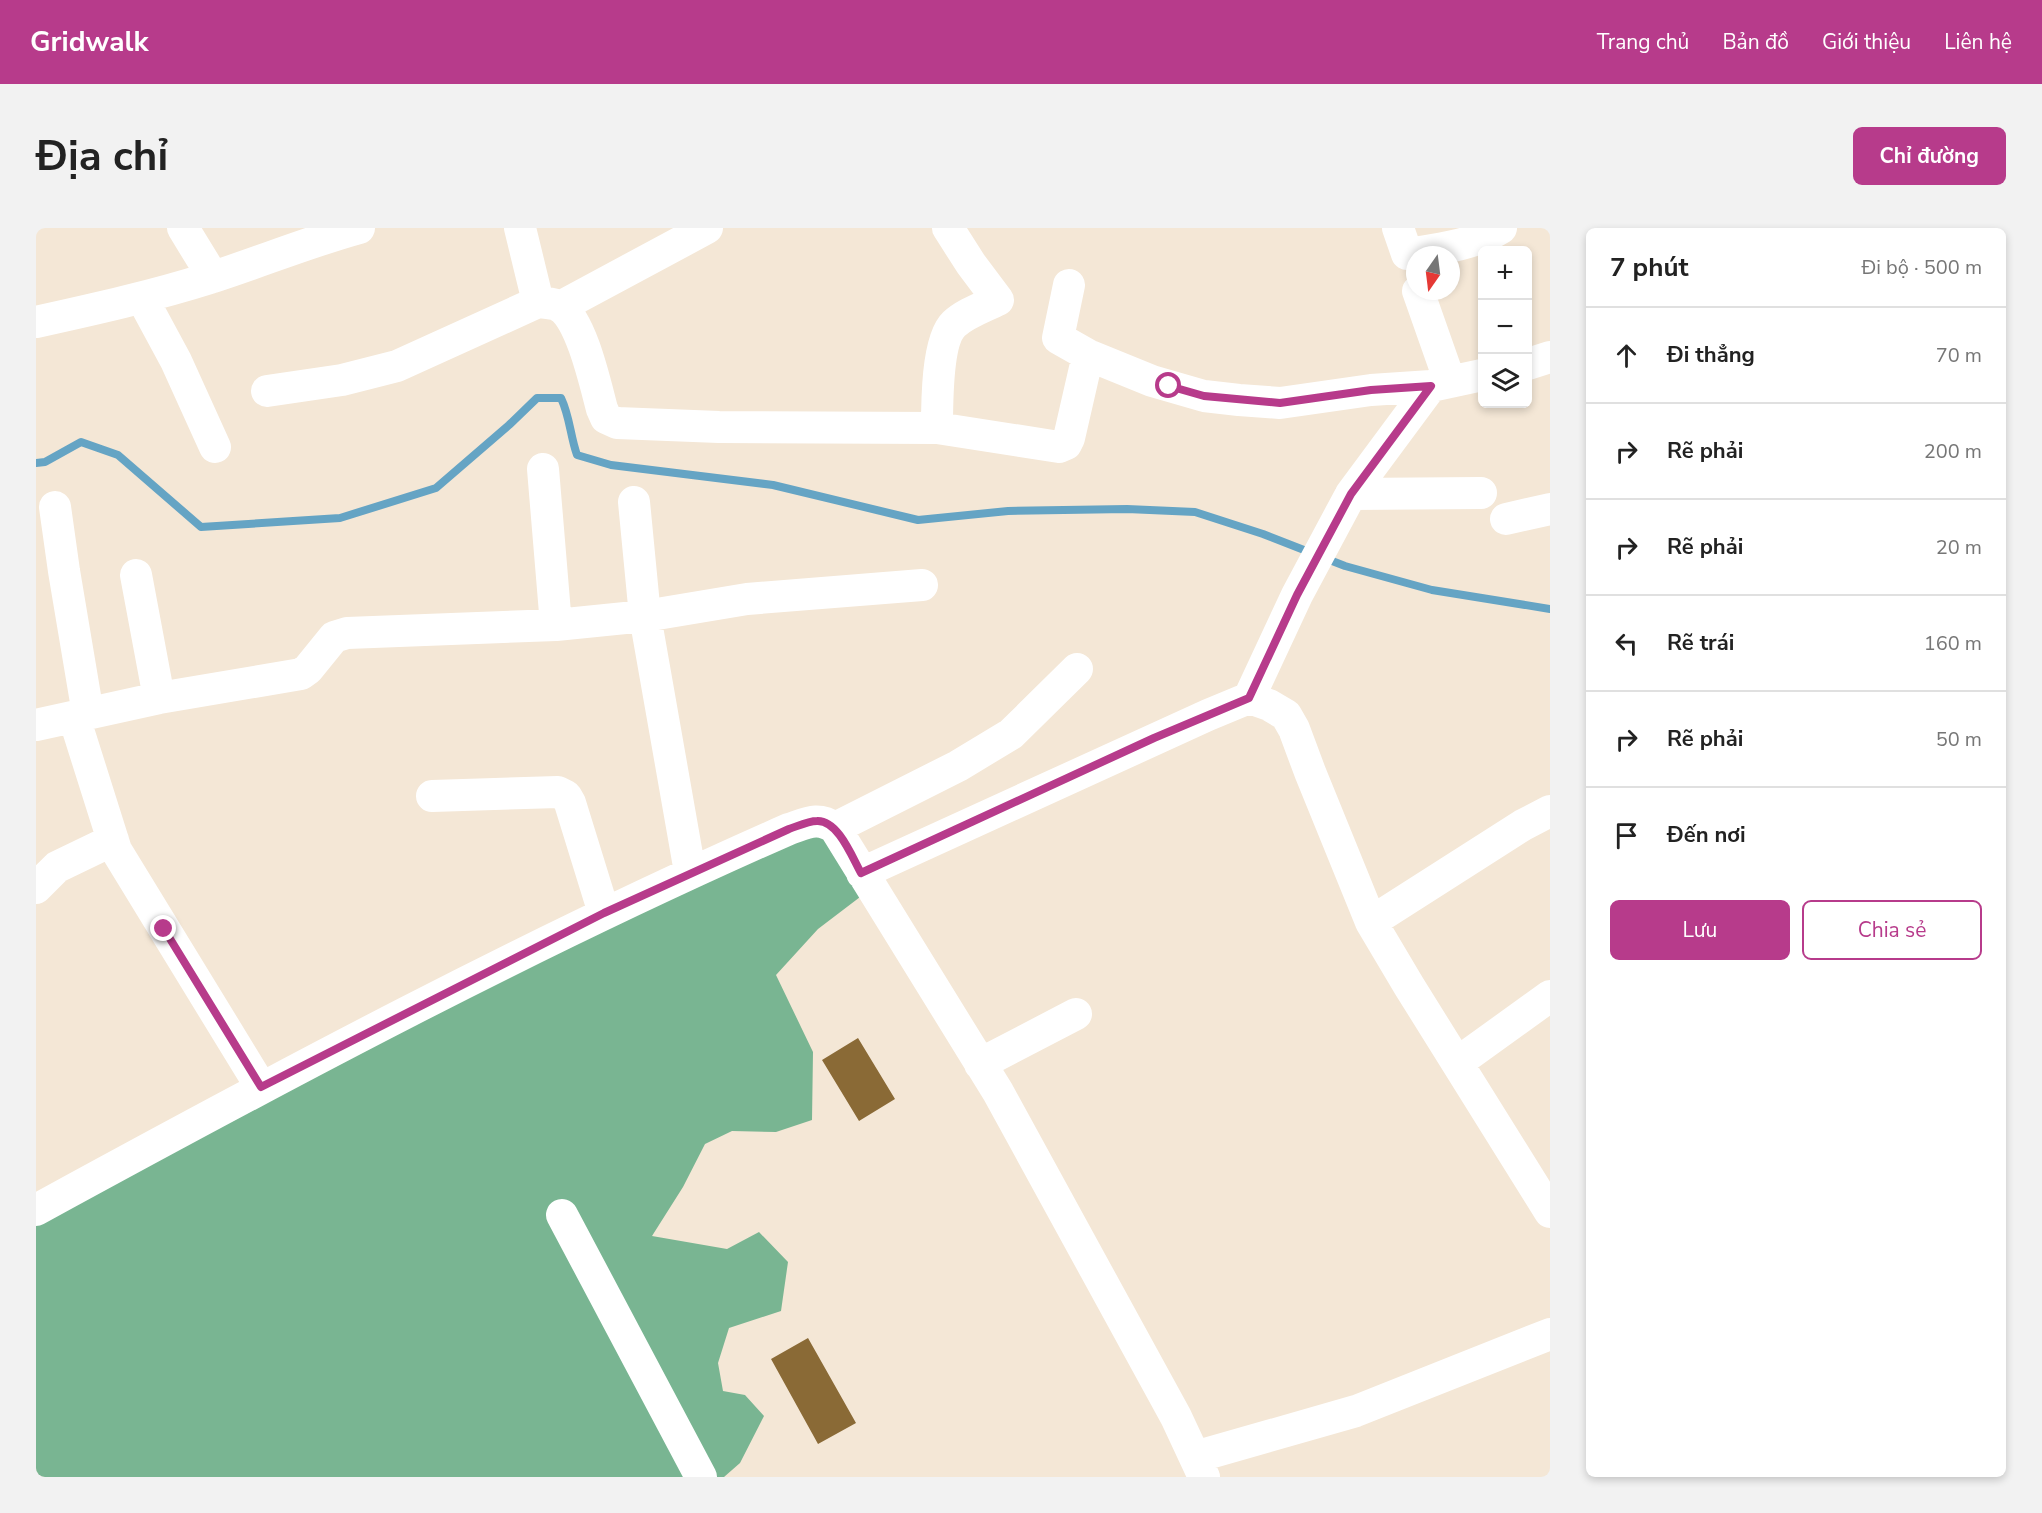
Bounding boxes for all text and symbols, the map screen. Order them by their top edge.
text: Gridwalk [30,23,148,61]
text: Trang chủ [1597,28,1689,56]
text: Bản đồ [1722,28,1789,56]
text: Giới thiệu [1822,28,1911,56]
text: Liên hệ [1944,28,2012,56]
button: Chỉ đường [1853,127,2006,185]
text: Địa chỉ [36,128,168,185]
north arrow [1406,246,1460,300]
map controls [1478,246,1532,408]
button: + [1478,246,1532,300]
text: 7 phút [1610,250,1688,285]
text: Đi bộ · 500 m [1862,254,1982,281]
button: − [1478,300,1532,354]
icon: ahead [1610,339,1643,372]
text: Đi thẳng [1667,340,1755,370]
text: 70 m [1936,342,1982,369]
button: layers [1478,354,1532,408]
route start [1155,372,1181,398]
icon: right [1610,435,1643,468]
text: Rẽ phải [1667,436,1743,466]
text: 200 m [1924,438,1982,465]
icon: right [1610,531,1643,564]
text: Rẽ phải [1667,532,1743,562]
text: 20 m [1936,534,1982,561]
icon: left [1610,627,1643,660]
text: Rẽ trái [1667,628,1734,658]
text: 160 m [1924,630,1982,657]
icon: right [1610,723,1643,756]
text: Rẽ phải [1667,724,1743,754]
text: 50 m [1936,726,1982,753]
icon: arrive [1610,819,1643,852]
text: Đến nơi [1667,820,1746,850]
button: Lưu [1610,900,1790,960]
button: Chia sẻ [1802,900,1982,960]
route end [150,915,176,941]

